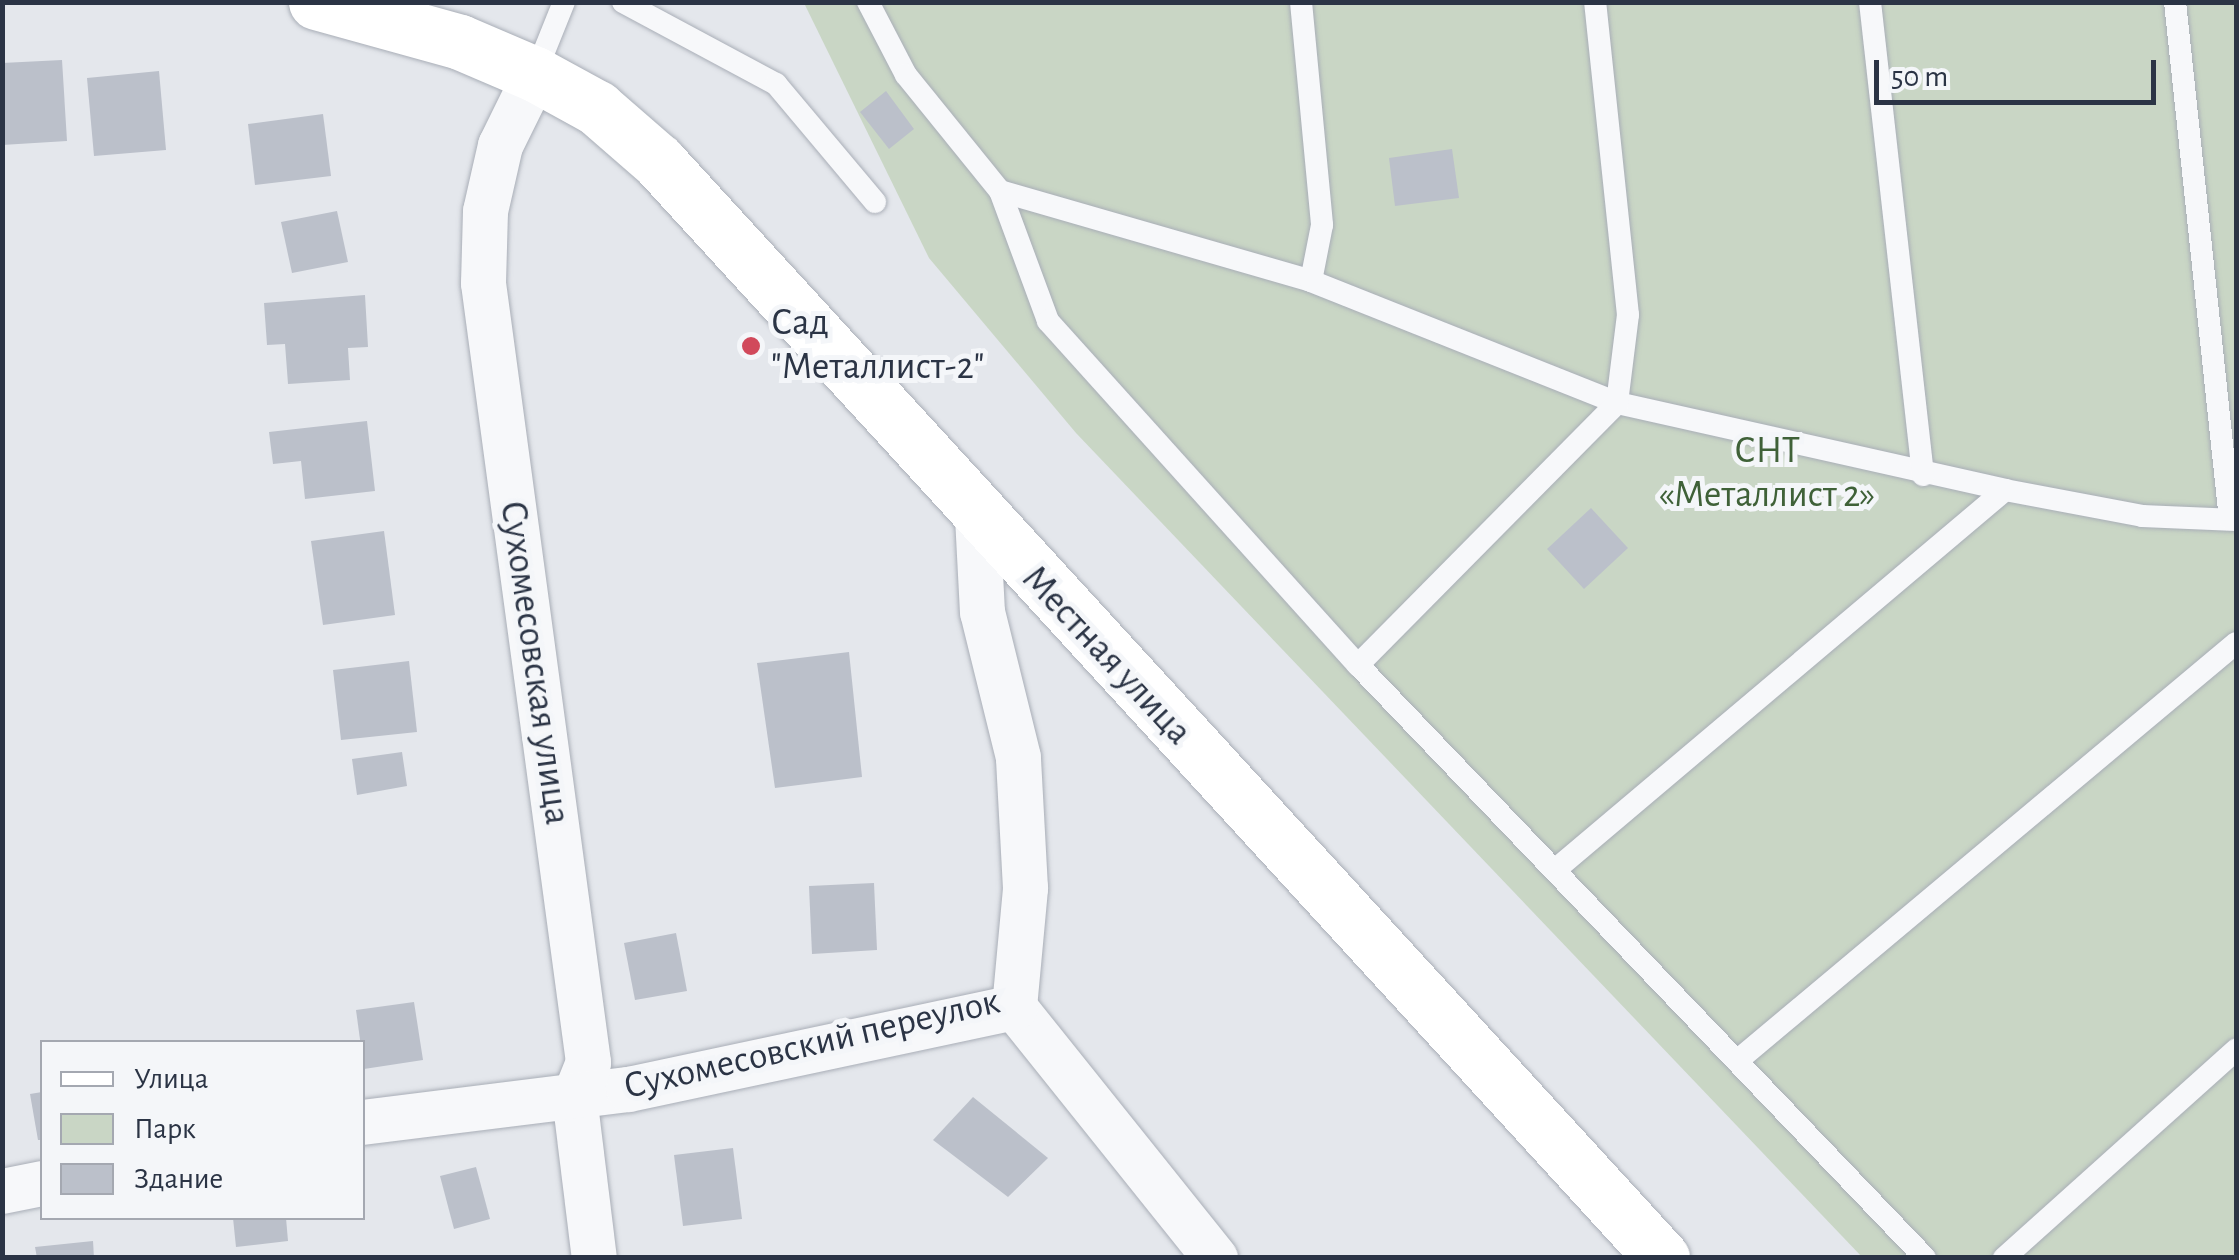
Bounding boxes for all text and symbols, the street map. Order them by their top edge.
scale bar [1879,40,2162,102]
text: 50 m [1891,62,1948,92]
place label: Сад "Металлист-2" [771,301,984,390]
marker: Сад "Металлист-2" [740,335,762,357]
park label: СНТ «Металлист 2» [1659,429,1875,518]
street label: Сухомесовская улица [489,498,579,828]
street label: Местная улица [1011,557,1201,755]
street label: Сухомесовский переулок [620,980,1004,1110]
legend [40,1040,365,1220]
text: Улица [134,1064,209,1094]
text: Парк [134,1114,196,1144]
text: Здание [134,1164,223,1194]

